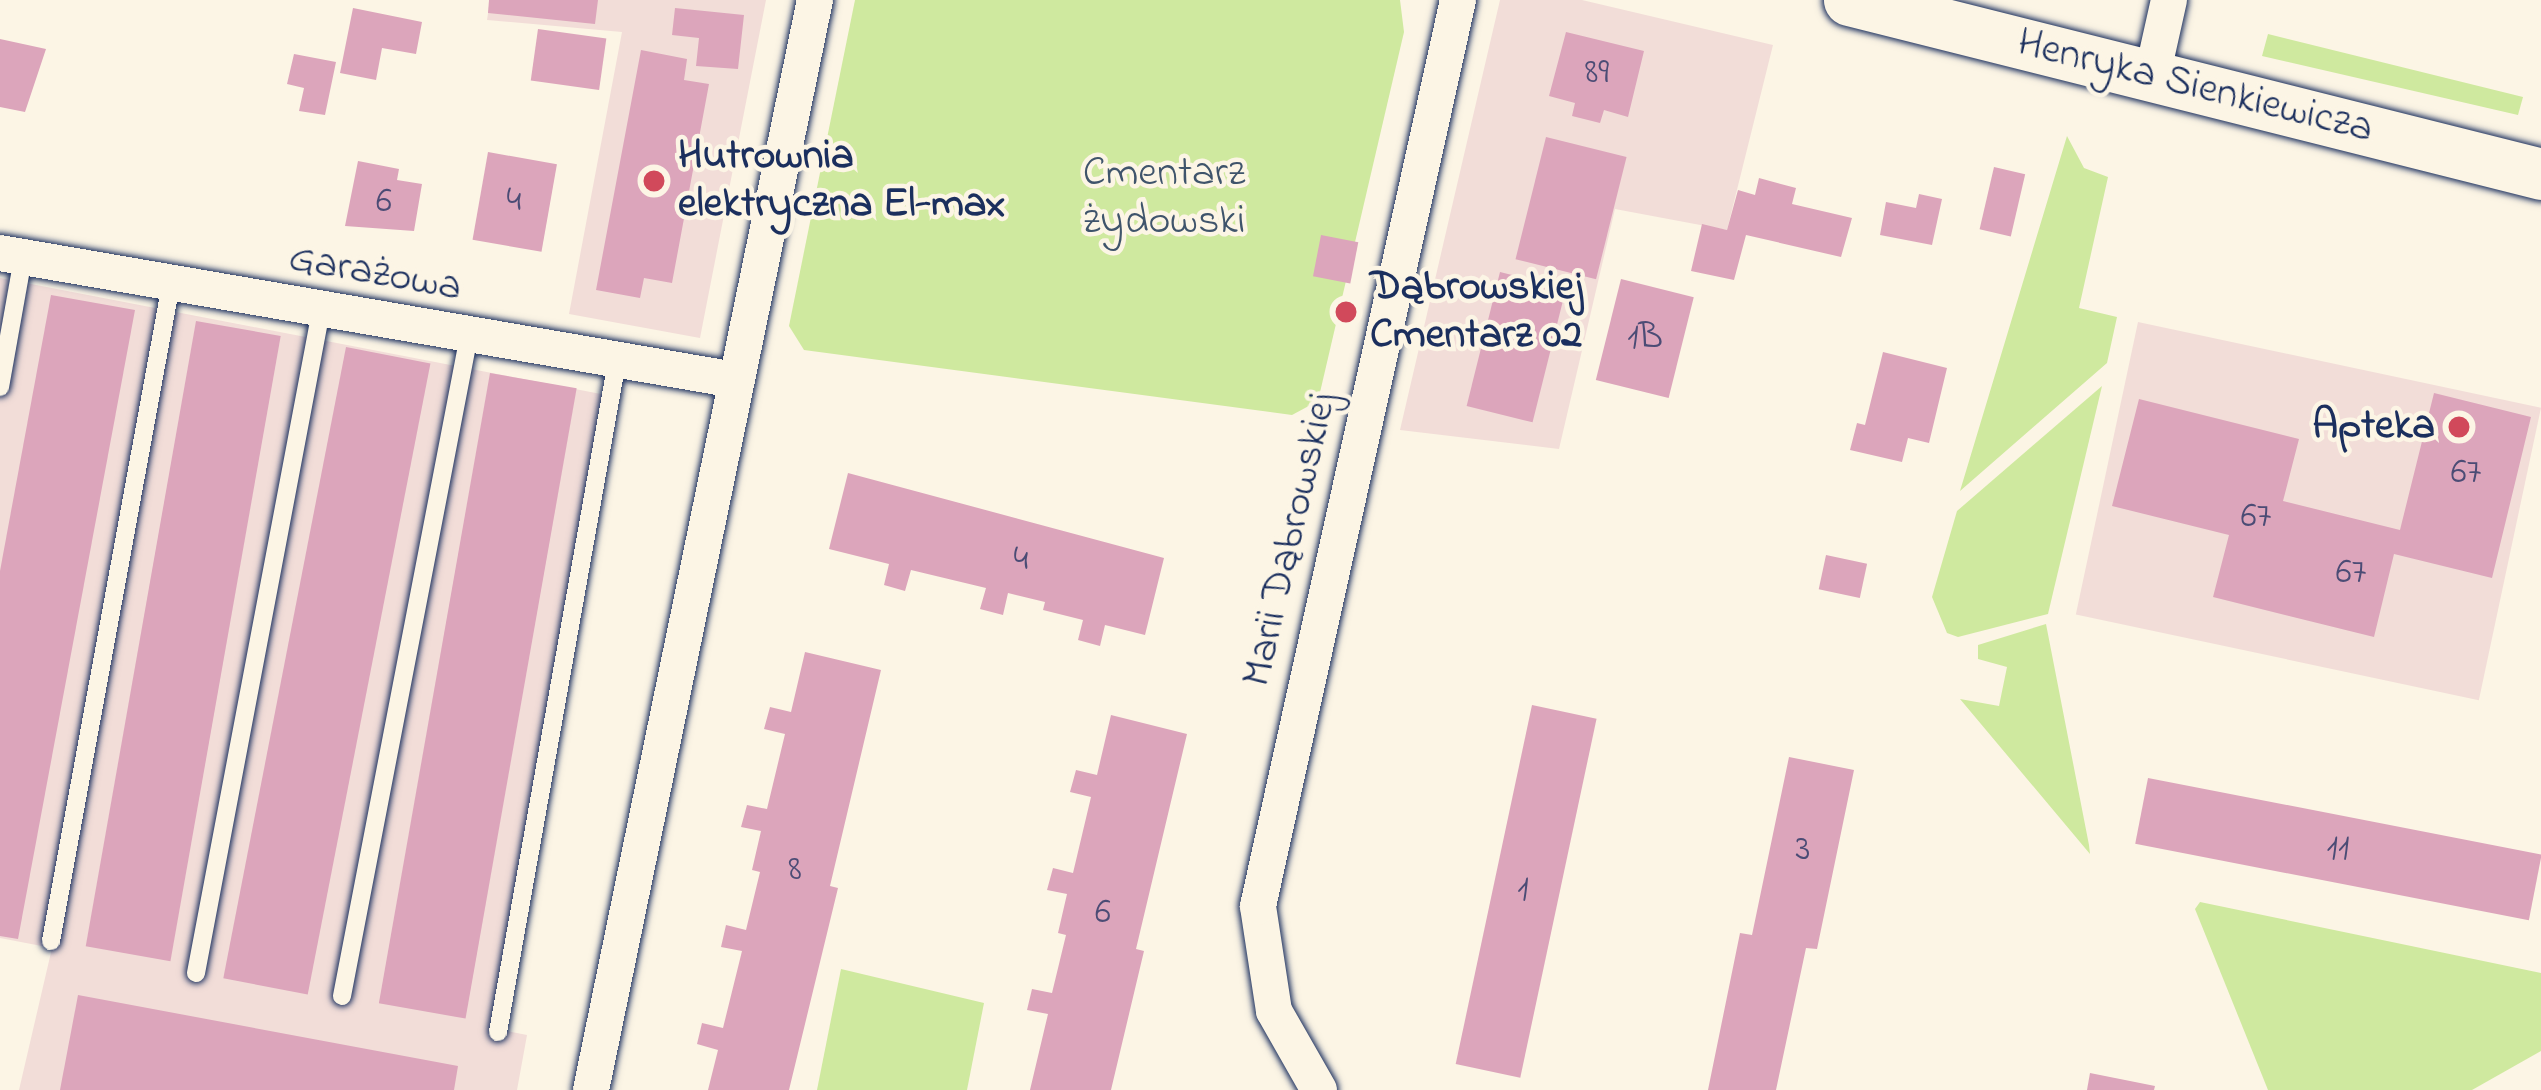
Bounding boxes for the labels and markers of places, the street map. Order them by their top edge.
place label: Hutrownia elektryczna El-max [678,132,1005,231]
marker: Hutrownia elektryczna El-max [641,168,667,194]
place label: Dąbrowskiej Cmentarz 02 [1370,263,1583,362]
marker: Dąbrowskiej Cmentarz 02 [1333,299,1359,325]
place label: Apteka [2312,402,2435,452]
marker: Apteka [2446,414,2472,440]

